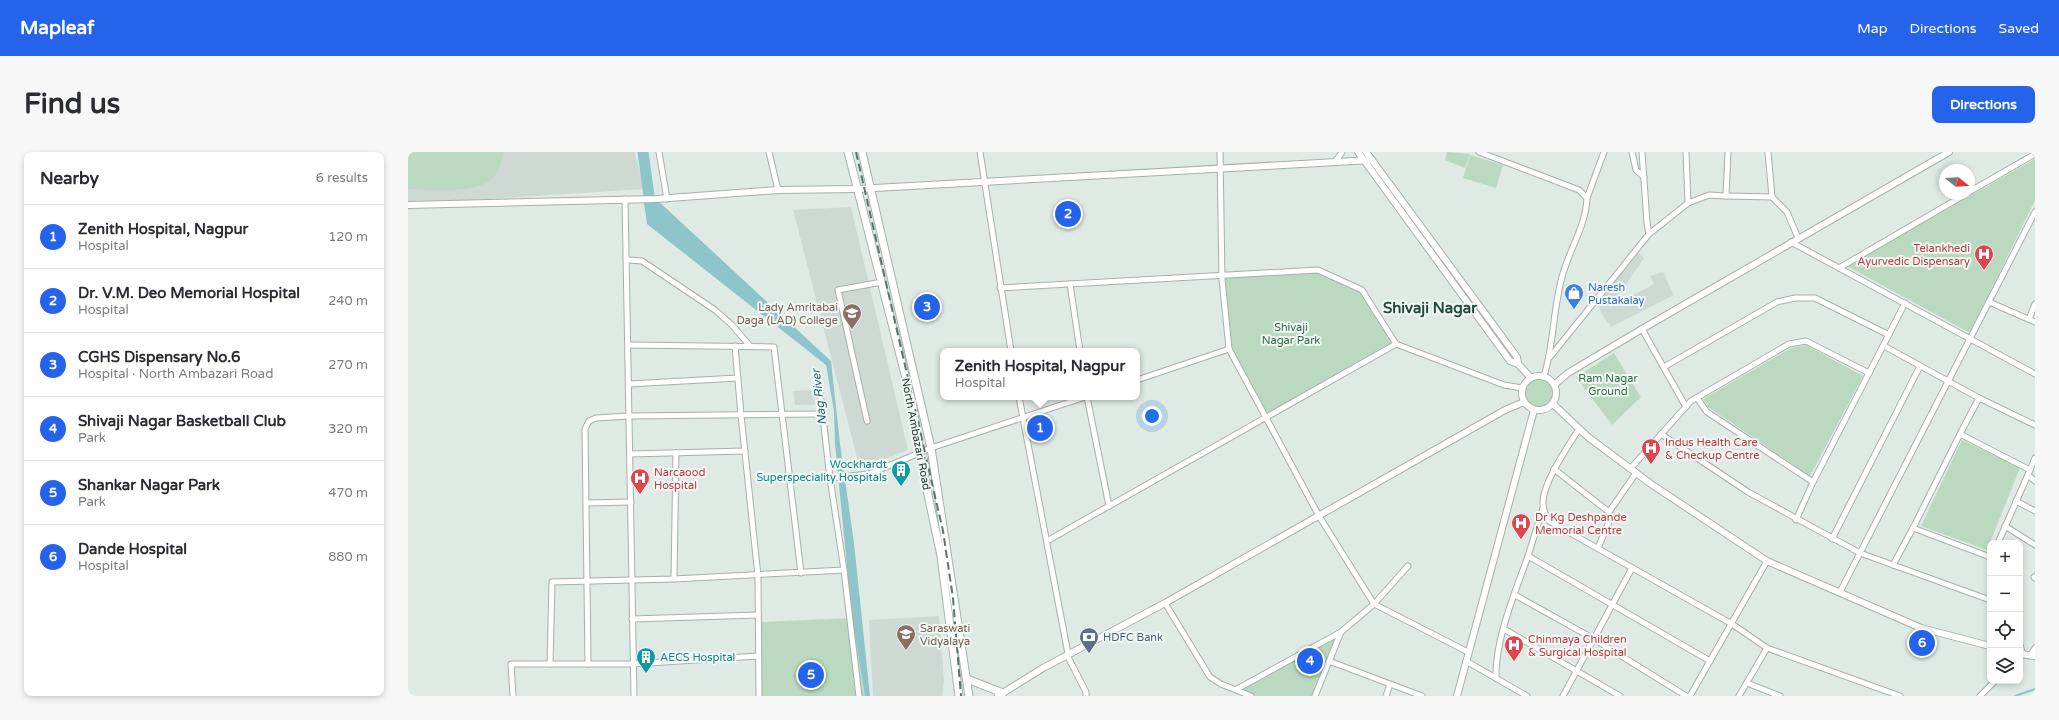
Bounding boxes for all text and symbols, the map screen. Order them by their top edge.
text: Mapleaf [20,17,94,39]
text: Map [1857,20,1888,37]
text: Directions [1910,20,1977,37]
text: Saved [1999,20,2039,37]
button: Directions [1932,86,2035,123]
text: Find us [24,87,120,121]
north arrow [1939,164,1975,200]
text: Nearby [40,168,99,189]
text: 6 results [316,170,368,186]
pin: 2 [1055,199,1081,229]
text: Zenith Hospital, Nagpur [78,220,248,238]
text: 1 [49,229,57,245]
text: 120 m [328,229,368,245]
text: Hospital [78,238,129,254]
place label: Telankhedi Ayurvedic Dispensary [1857,242,1970,268]
hospital icon: Telankhedi Ayurvedic Dispensary [1973,243,1995,271]
place label: Naresh Pustakalay [1588,281,1645,307]
shop icon: Naresh Pustakalay [1563,282,1585,310]
text: Dr. V.M. Deo Memorial Hospital [78,284,300,302]
pin: 3 [914,292,940,322]
text: 2 [49,293,57,309]
text: 240 m [328,293,368,309]
district label: Shivaji Nagar [1383,299,1477,318]
place label: Lady Amritabai Daga (LAD) College [736,301,838,327]
text: Hospital [78,302,129,318]
school or university icon: Lady Amritabai Daga (LAD) College [841,302,863,330]
park label: Shivaji Nagar Park [1262,321,1320,347]
text: CGHS Dispensary No.6 [78,348,241,366]
popup [940,348,1140,400]
text: 3 [49,357,57,373]
text: 270 m [328,357,368,373]
text: Zenith Hospital, Nagpur [955,357,1125,375]
text: Hospital · North Ambazari Road [78,366,273,382]
water label: Nag River [808,367,829,426]
park label: Ram Nagar Ground [1578,372,1638,398]
text: Hospital [955,375,1006,391]
street label: North Ambazari Road [899,377,933,491]
your location [1142,406,1162,426]
text: Shivaji Nagar Basketball Club [78,412,286,430]
pin: 1 [1027,413,1053,443]
text: 4 [49,421,57,437]
text: 320 m [328,421,368,437]
text: Park [78,430,106,446]
place label: Indus Health Care & Checkup Centre [1665,436,1760,462]
hospital icon: Indus Health Care & Checkup Centre [1640,437,1662,465]
place label: Wockhardt Superspeciality Hospitals [756,458,887,484]
building icon: Wockhardt Superspeciality Hospitals [890,459,912,487]
place label: Narcaood Hospital [654,466,705,492]
hospital icon: Narcaood Hospital [629,467,651,495]
text: Shankar Nagar Park [78,476,220,494]
text: 5 [49,485,57,501]
text: 470 m [328,485,368,501]
text: Park [78,494,106,510]
place label: Dr Kg Deshpande Memorial Centre [1535,511,1627,537]
hospital icon: Dr Kg Deshpande Memorial Centre [1510,512,1532,540]
text: Dande Hospital [78,540,187,558]
map controls [1987,540,2023,684]
button: + [1987,540,2023,576]
text: 6 [49,549,57,565]
text: 880 m [328,549,368,565]
text: Hospital [78,558,129,574]
button: − [1987,576,2023,612]
button: locate [1987,612,2023,648]
place label: Saraswati Vidyalaya [920,622,970,648]
school or university icon: Saraswati Vidyalaya [895,623,917,651]
bank icon: HDFC Bank [1078,626,1100,654]
pin: 6 [1909,628,1935,658]
place label: HDFC Bank [1103,631,1163,644]
place label: Chinmaya Children & Surgical Hospital [1528,633,1627,659]
hospital icon: Chinmaya Children & Surgical Hospital [1503,634,1525,662]
building icon: AECS Hospital [635,646,657,674]
pin: 4 [1297,646,1323,676]
button: layers [1987,648,2023,684]
place label: AECS Hospital [660,651,735,664]
pin: 5 [798,660,824,690]

